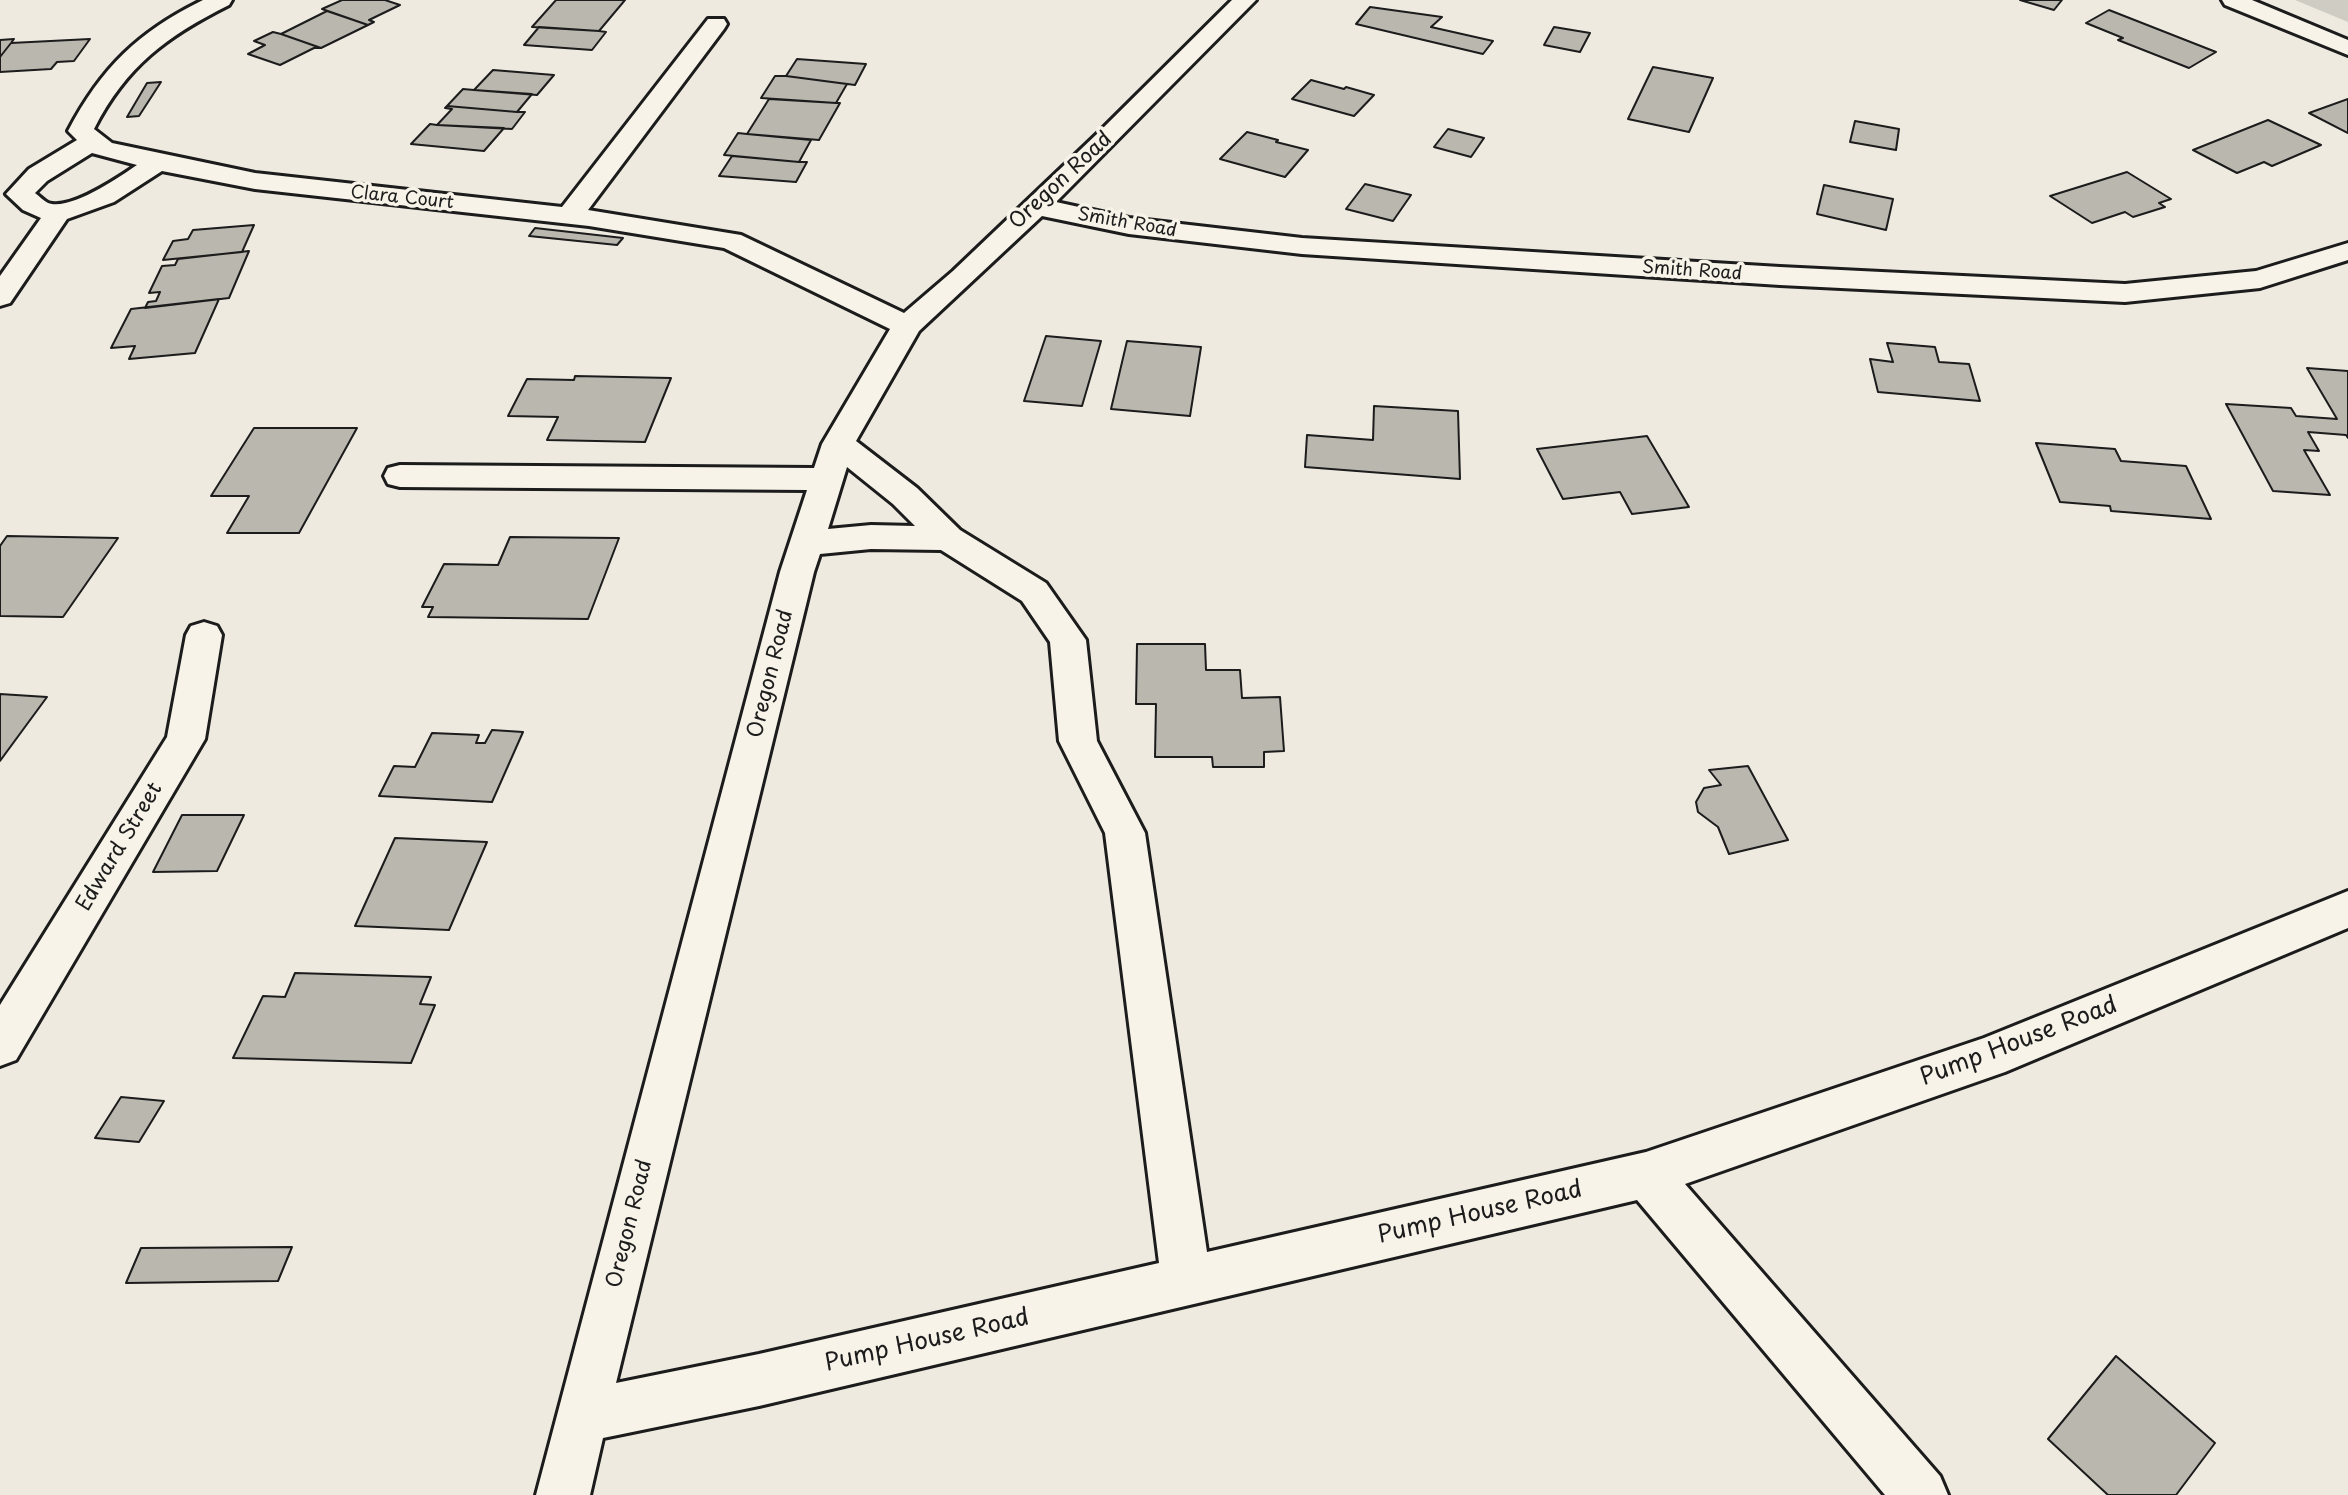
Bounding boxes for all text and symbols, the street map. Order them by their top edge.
street label: Oregon Road [1004,127,1118,235]
street label: Clara Court [349,182,455,214]
street label: Smith Road [1076,204,1178,242]
street label: Smith Road [1641,257,1743,285]
street label: Oregon Road [743,607,799,741]
street label: Edward Street [72,778,168,916]
street label: Pump House Road [1916,991,2122,1093]
street label: Oregon Road [602,1157,658,1291]
street label: Pump House Road [1375,1175,1585,1251]
street label: Pump House Road [822,1303,1032,1379]

